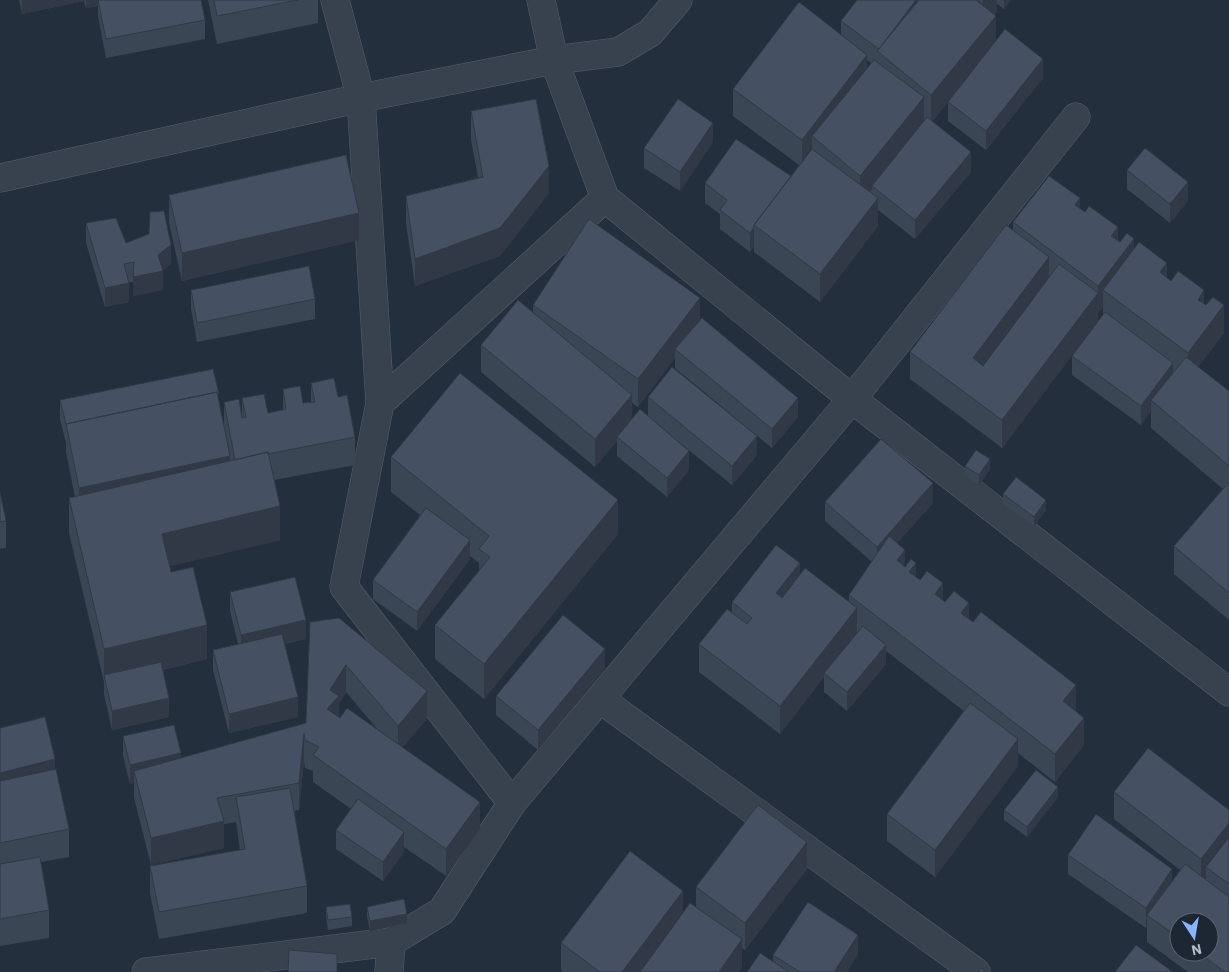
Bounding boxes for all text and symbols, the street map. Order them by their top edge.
north arrow [1169,912,1219,962]
text: N [1190,940,1204,960]

